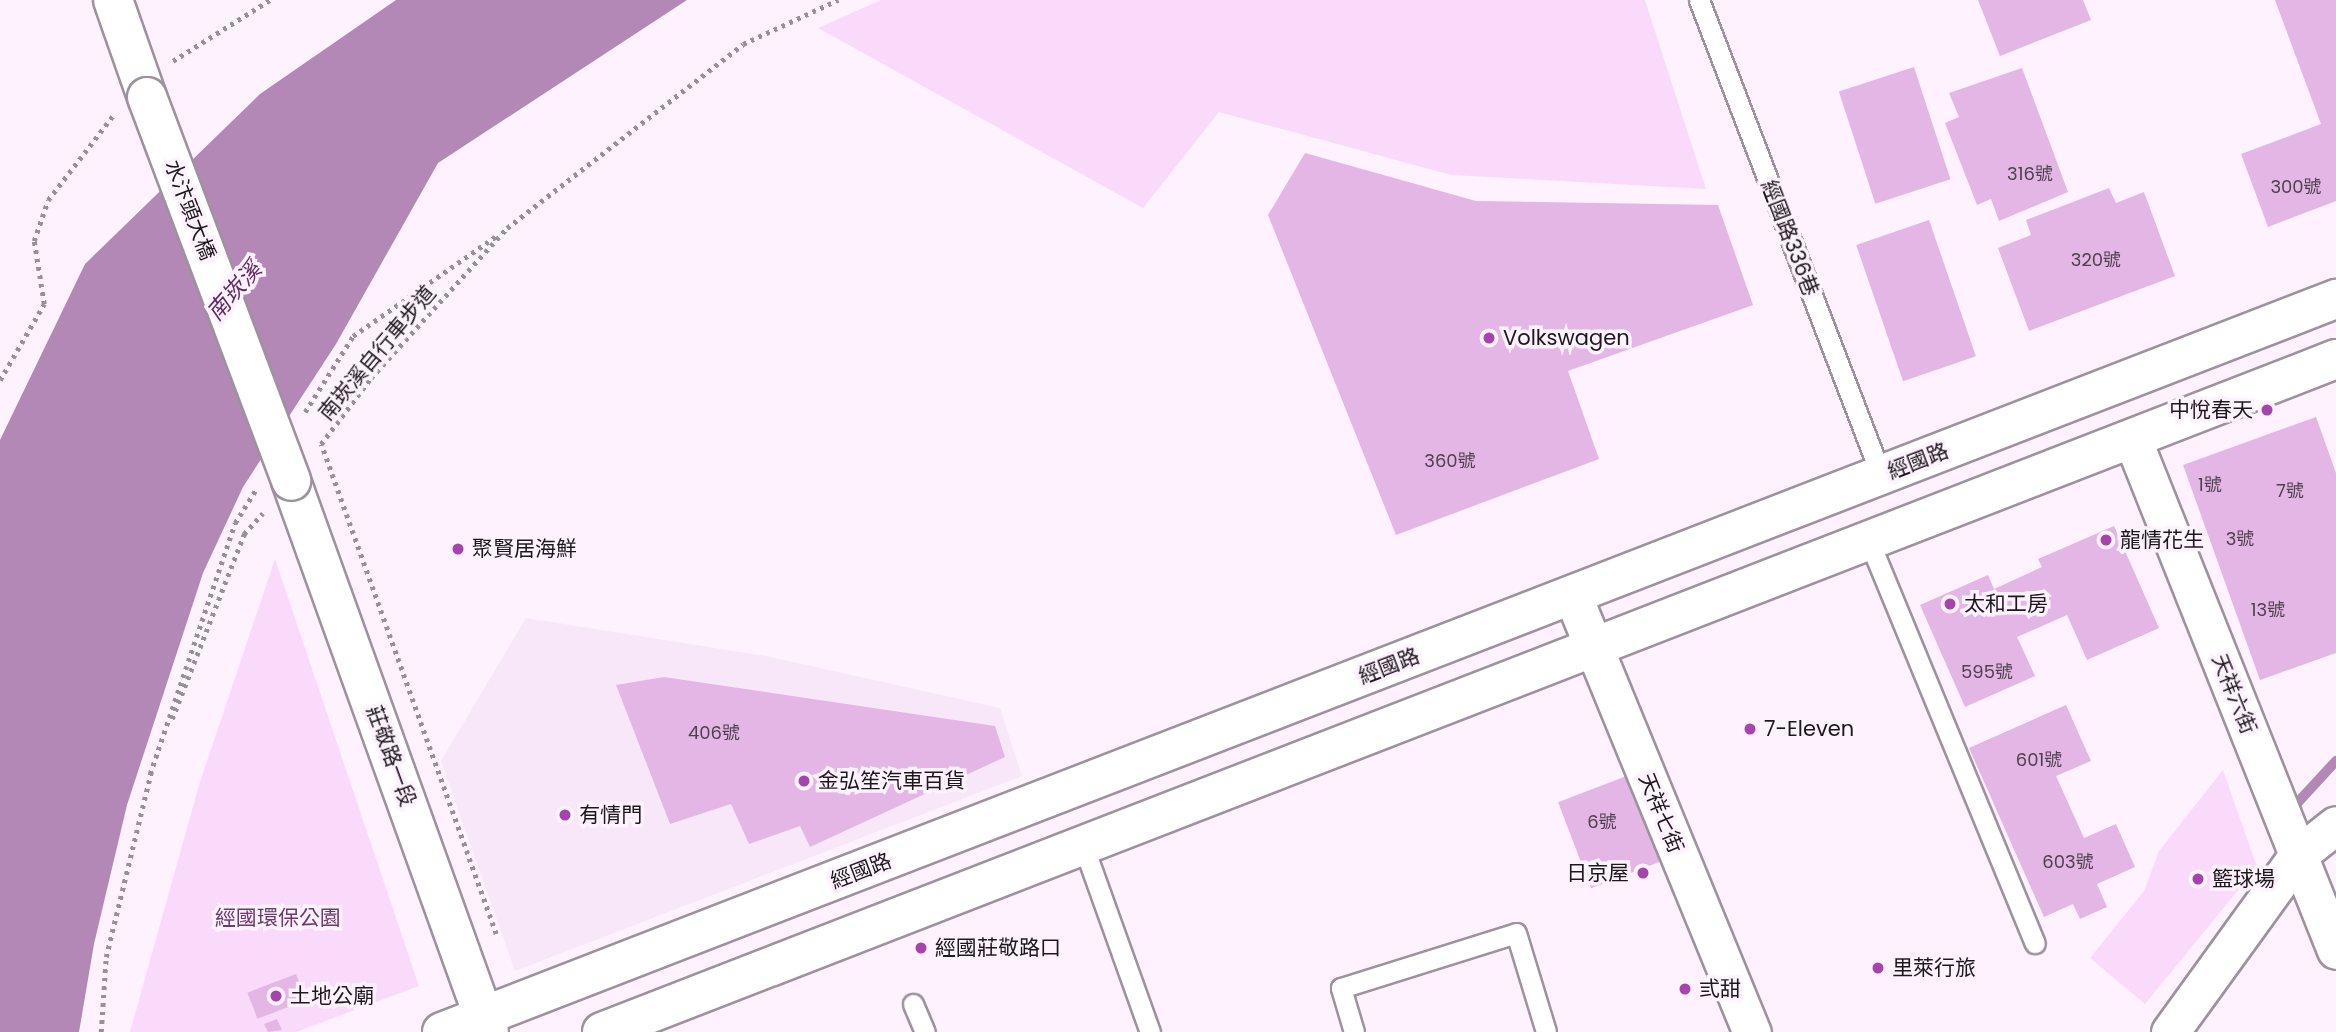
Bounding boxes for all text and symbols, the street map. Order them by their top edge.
street label: 水汴頭大橋 [159,156,221,264]
house number: 316號 [2007,163,2053,185]
house number: 300號 [2270,176,2322,198]
street label: 經國路336巷 [1756,177,1824,299]
house number: 320號 [2071,249,2121,271]
water label: 南崁溪 [201,256,267,326]
street label: 南崁溪自行車步道 [313,281,441,425]
place label: Volkswagen [1503,325,1630,351]
marker: Volkswagen [1481,330,1497,346]
place label: 中悅春天 [2169,397,2253,423]
marker: 中悅春天 [2259,402,2275,418]
street label: 經國路 [1884,438,1952,484]
house number: 360號 [1424,450,1476,472]
house number: 1號 [2198,474,2222,496]
house number: 7號 [2276,480,2304,502]
place label: 龍情花生 [2120,527,2204,553]
house number: 3號 [2226,528,2254,550]
marker: 龍情花生 [2098,532,2114,548]
place label: 聚賢居海鮮 [472,536,577,562]
marker: 聚賢居海鮮 [450,541,466,557]
place label: 太和工房 [1964,591,2048,617]
marker: 太和工房 [1942,596,1958,612]
house number: 13號 [2251,599,2285,621]
street label: 經國路 [1355,643,1423,689]
street label: 天祥六街 [2207,650,2261,738]
house number: 595號 [1961,661,2013,683]
street label: 莊敬路一段 [361,702,421,810]
place label: 7-Eleven [1764,716,1854,742]
marker: 7-Eleven [1742,721,1758,737]
house number: 406號 [688,722,740,744]
house number: 601號 [2016,749,2062,771]
place label: 金弘笙汽車百貨 [818,768,965,794]
street label: 天祥七街 [1634,769,1688,857]
marker: 金弘笙汽車百貨 [796,773,812,789]
place label: 有情門 [579,802,642,828]
marker: 有情門 [557,807,573,823]
house number: 6號 [1587,811,1617,833]
street label: 經國路 [827,848,895,894]
house number: 603號 [2042,851,2094,873]
place label: 日京屋 [1566,860,1629,886]
marker: 日京屋 [1635,865,1651,881]
place label: 籃球場 [2212,866,2275,892]
marker: 籃球場 [2190,871,2206,887]
park label: 經國環保公園 [215,905,341,931]
place label: 經國莊敬路口 [935,935,1061,961]
marker: 經國莊敬路口 [913,940,929,956]
place label: 里萊行旅 [1892,955,1976,981]
marker: 里萊行旅 [1870,960,1886,976]
place label: 弎甜 [1699,976,1741,1002]
marker: 弎甜 [1677,981,1693,997]
place label: 土地公廟 [290,983,374,1009]
marker: 土地公廟 [268,988,284,1004]

